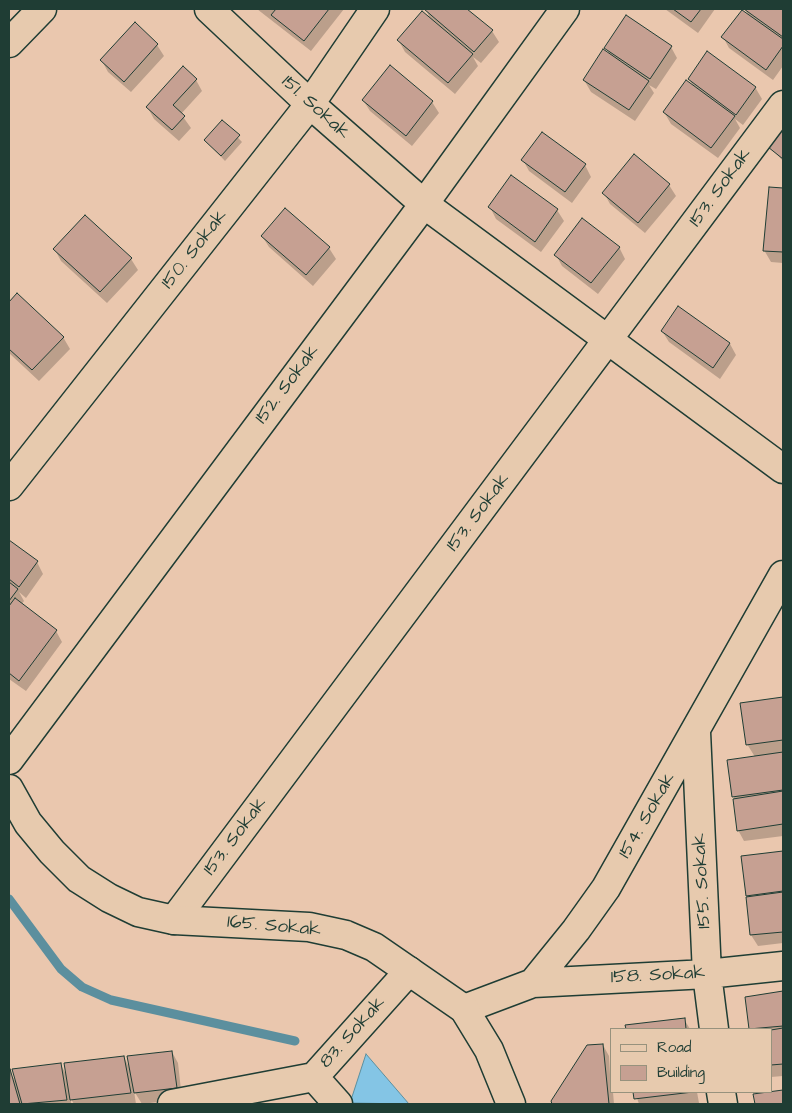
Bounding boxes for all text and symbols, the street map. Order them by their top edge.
street label: 151. Sokak [276,71,354,145]
street label: 153. Sokak [685,144,757,232]
street label: 150. Sokak [157,206,233,294]
street label: 152. Sokak [251,341,325,429]
street label: 153. Sokak [442,470,516,556]
street label: 154. Sokak [614,769,682,863]
street label: 153. Sokak [199,794,273,880]
street label: 155. Sokak [689,833,717,929]
street label: 165. Sokak [226,912,322,942]
street label: 158. Sokak [610,962,706,990]
street label: 83. Sokak [315,993,391,1073]
legend [610,1028,772,1093]
text: Road [657,1037,691,1058]
text: Building [657,1062,705,1083]

